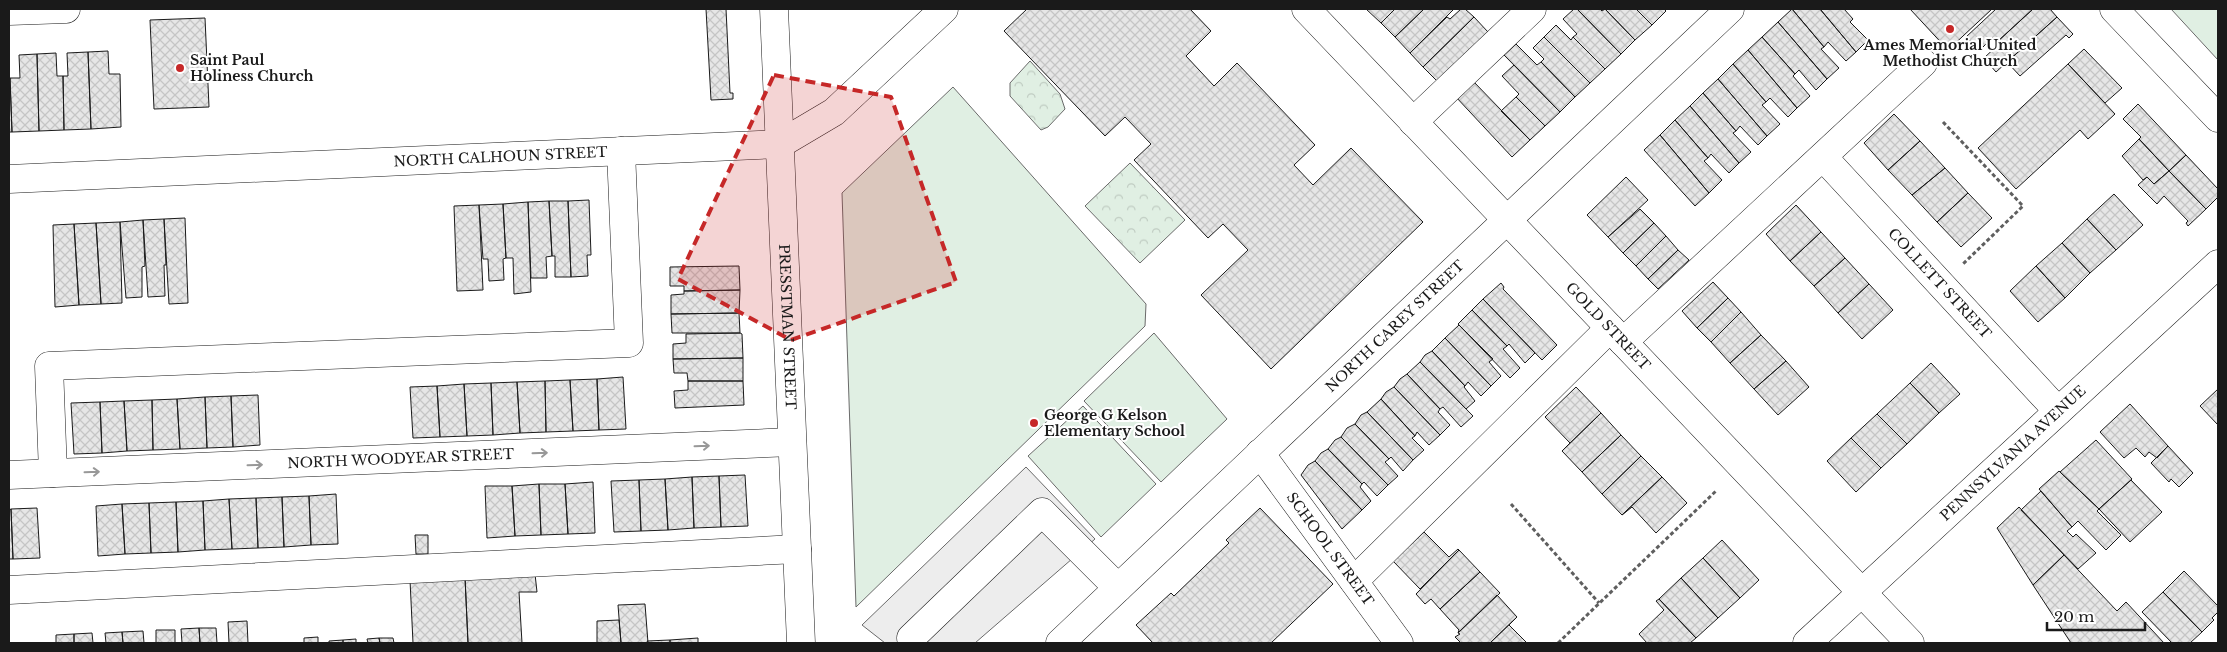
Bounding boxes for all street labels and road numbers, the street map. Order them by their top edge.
street label: NORTH CALHOUN STREET [393,143,608,171]
street label: COLLETT STREET [1884,224,1995,342]
street label: PRESSTMAN STREET [775,244,800,410]
street label: NORTH CAREY STREET [1322,256,1468,396]
street label: GOLD STREET [1562,278,1654,374]
street label: PENNSYLVANIA AVENUE [1936,382,2089,525]
street label: NORTH WOODYEAR STREET [287,445,514,472]
street label: SCHOOL STREET [1283,489,1378,609]

